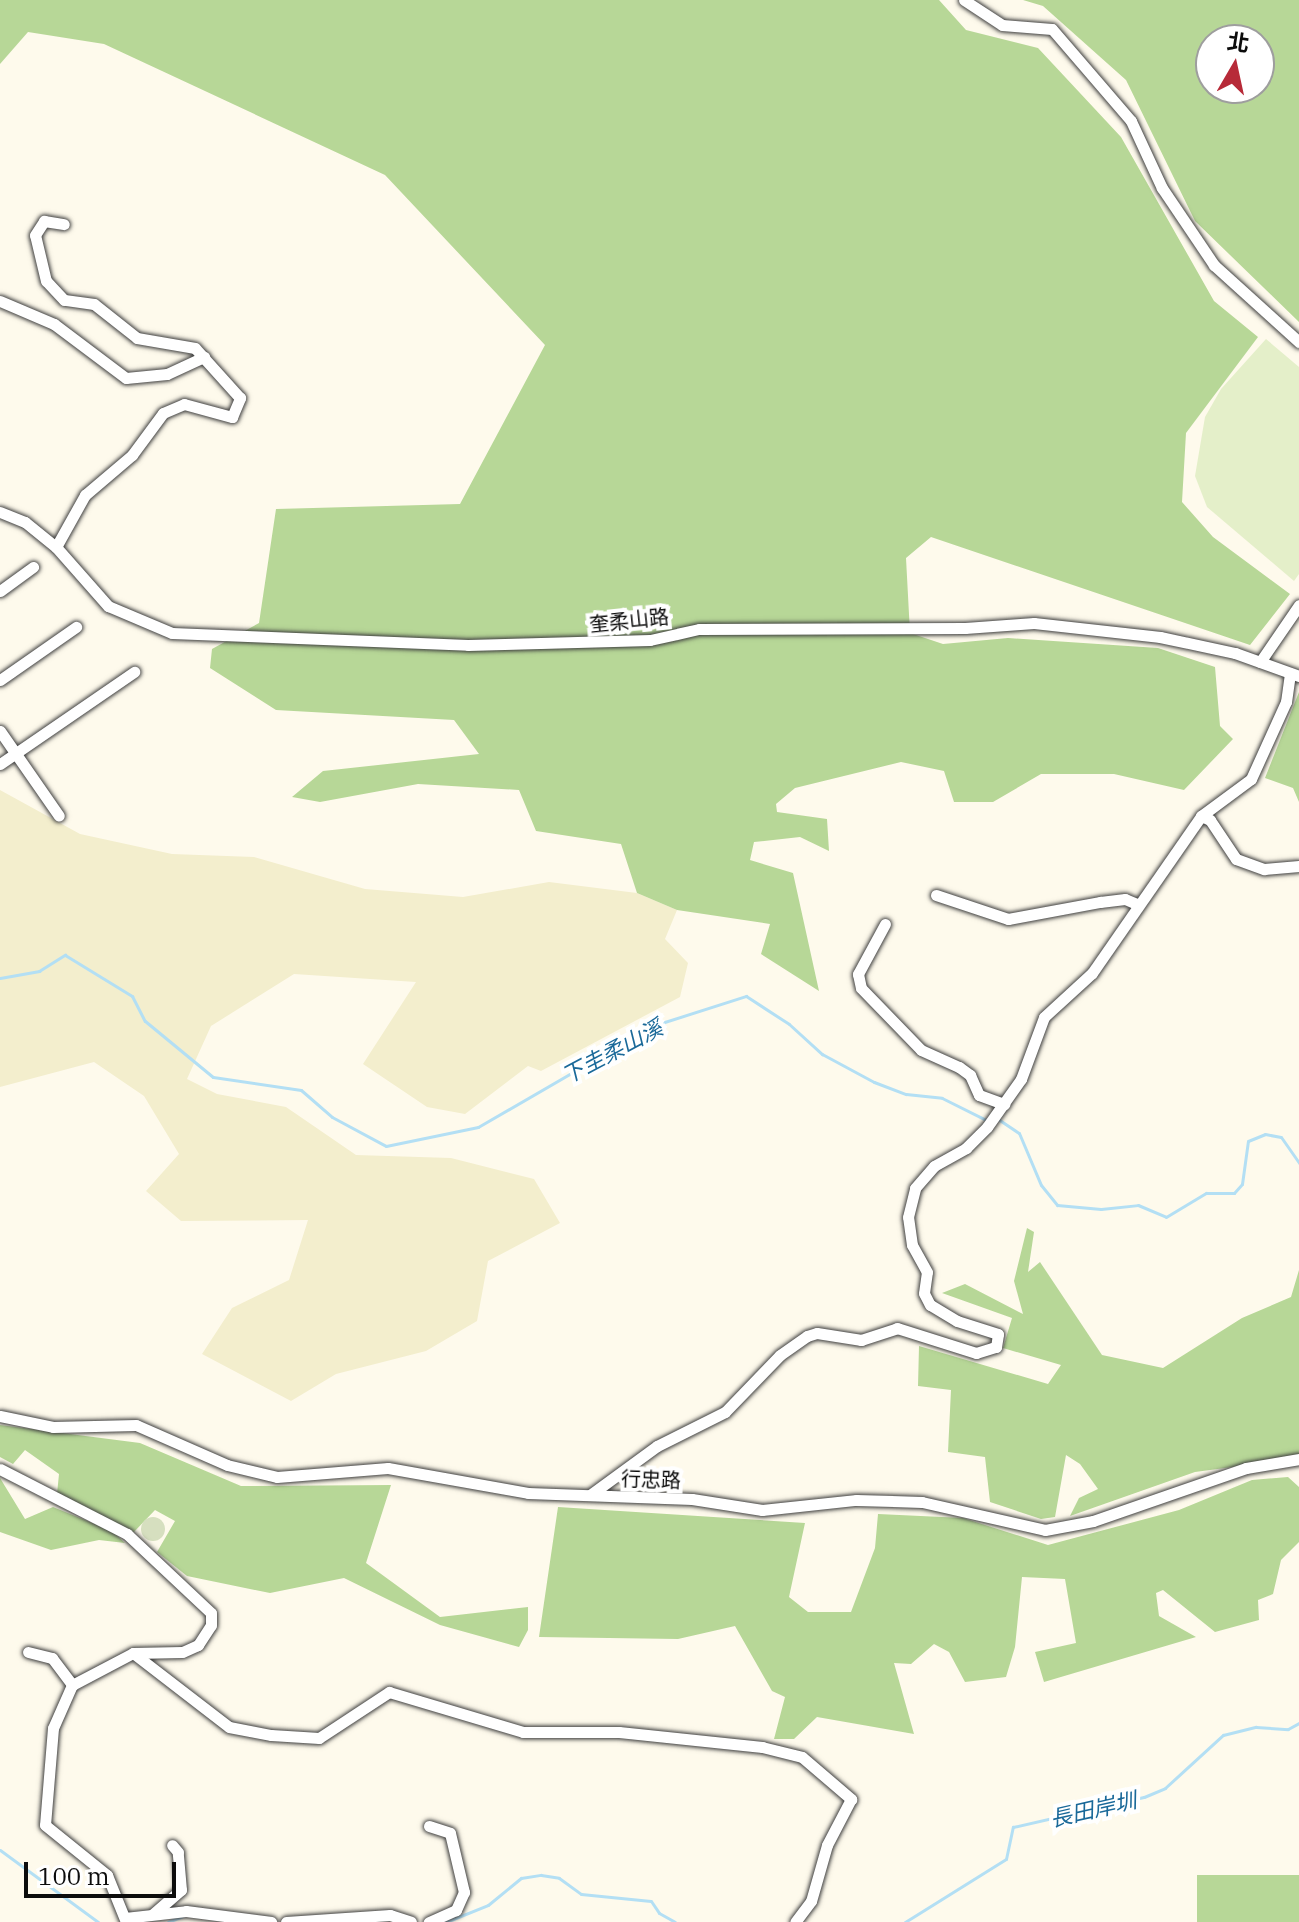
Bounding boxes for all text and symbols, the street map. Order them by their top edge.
north arrow [1195,24,1275,104]
text: 北 [1225,26,1252,58]
street label: 奎柔山路 [588,604,670,636]
water label: 下圭柔山溪 [557,1014,667,1088]
street label: 行忠路 [621,1466,681,1492]
water label: 長田岸圳 [1047,1786,1139,1832]
scale bar [28,1846,180,1896]
text: 100 m [38,1860,110,1892]

